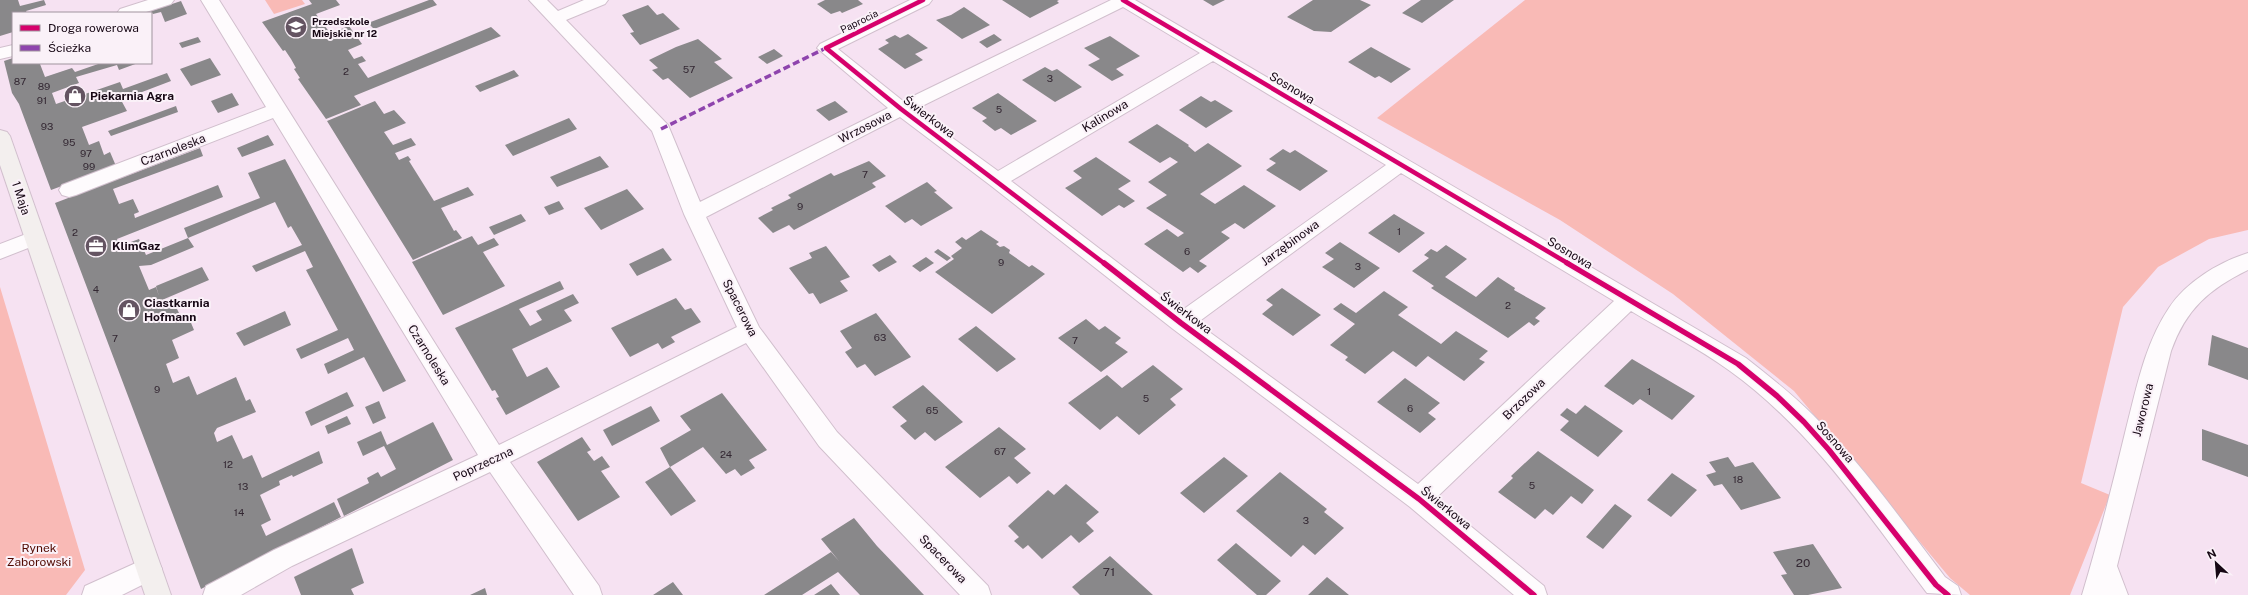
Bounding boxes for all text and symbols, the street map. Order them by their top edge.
street label: Paprocia [838,7,880,35]
legend [12,12,152,64]
school or university icon: Przedszkole Miejskie nr 12 [283,14,309,40]
place label: Przedszkole Miejskie nr 12 [312,15,377,39]
text: Droga rowerowa [48,21,139,35]
text: Ścieżka [48,41,91,55]
house number: 57 [683,63,695,75]
house number: 2 [343,65,349,77]
street label: Sosnowa [1267,69,1317,107]
house number: 3 [1047,72,1053,84]
house number: 87 [14,75,26,87]
house number: 89 [38,80,50,92]
shop icon: Piekarnia Agra [62,83,88,109]
place label: Piekarnia Agra [90,89,174,103]
street label: Świerkowa [900,93,958,141]
house number: 91 [37,94,47,106]
street label: Kalinowa [1080,97,1130,135]
house number: 5 [996,103,1002,115]
street label: Wrzosowa [836,108,894,146]
house number: 93 [41,120,53,132]
street label: Czarnoleska [139,131,207,169]
house number: 95 [63,136,75,148]
house number: 97 [80,147,92,159]
house number: 99 [83,160,95,172]
house number: 7 [862,168,868,180]
street label: 1 Maja [9,179,33,217]
house number: 9 [797,200,803,212]
street label: Jarzębinowa [1258,217,1322,269]
house number: 1 [1397,225,1401,237]
house number: 2 [72,226,78,238]
office icon: KlimGaz [83,233,109,259]
street label: Sosnowa [1545,234,1595,272]
place label: KlimGaz [112,239,160,253]
house number: 6 [1184,245,1190,257]
house number: 9 [998,256,1004,268]
house number: 3 [1355,260,1361,272]
street label: Spacerowa [720,277,760,339]
house number: 4 [93,283,99,295]
street label: Świerkowa [1157,289,1215,337]
place label: Ciastkarnia Hofmann [144,296,210,324]
shop icon: Ciastkarnia Hofmann [116,297,142,323]
house number: 2 [1505,299,1511,311]
street label: Czarnoleska [405,322,453,388]
house number: 63 [874,331,886,343]
house number: 7 [112,332,118,344]
house number: 7 [1072,334,1078,346]
street label: Brzozowa [1500,375,1548,423]
street label: Jaworowa [2130,382,2156,438]
house number: 9 [154,383,160,395]
house number: 1 [1647,385,1651,397]
house number: 5 [1143,392,1149,404]
house number: 6 [1407,402,1413,414]
house number: 65 [926,404,938,416]
street label: Sosnowa [1813,418,1857,466]
street label: Poprzeczna [451,444,515,484]
house number: 67 [994,445,1006,457]
house number: 24 [720,448,732,460]
house number: 12 [223,458,233,470]
house number: 18 [1733,473,1743,485]
house number: 5 [1529,479,1535,491]
house number: 13 [238,480,248,492]
street label: Świerkowa [1418,483,1474,533]
house number: 14 [234,506,244,518]
house number: 3 [1303,514,1309,526]
street label: Spacerowa [916,532,970,586]
park label: Rynek Zaborowski [7,541,71,569]
north arrow [2196,543,2236,583]
text: N [2205,547,2218,561]
house number: 20 [1796,556,1810,570]
house number: 71 [1103,565,1115,579]

